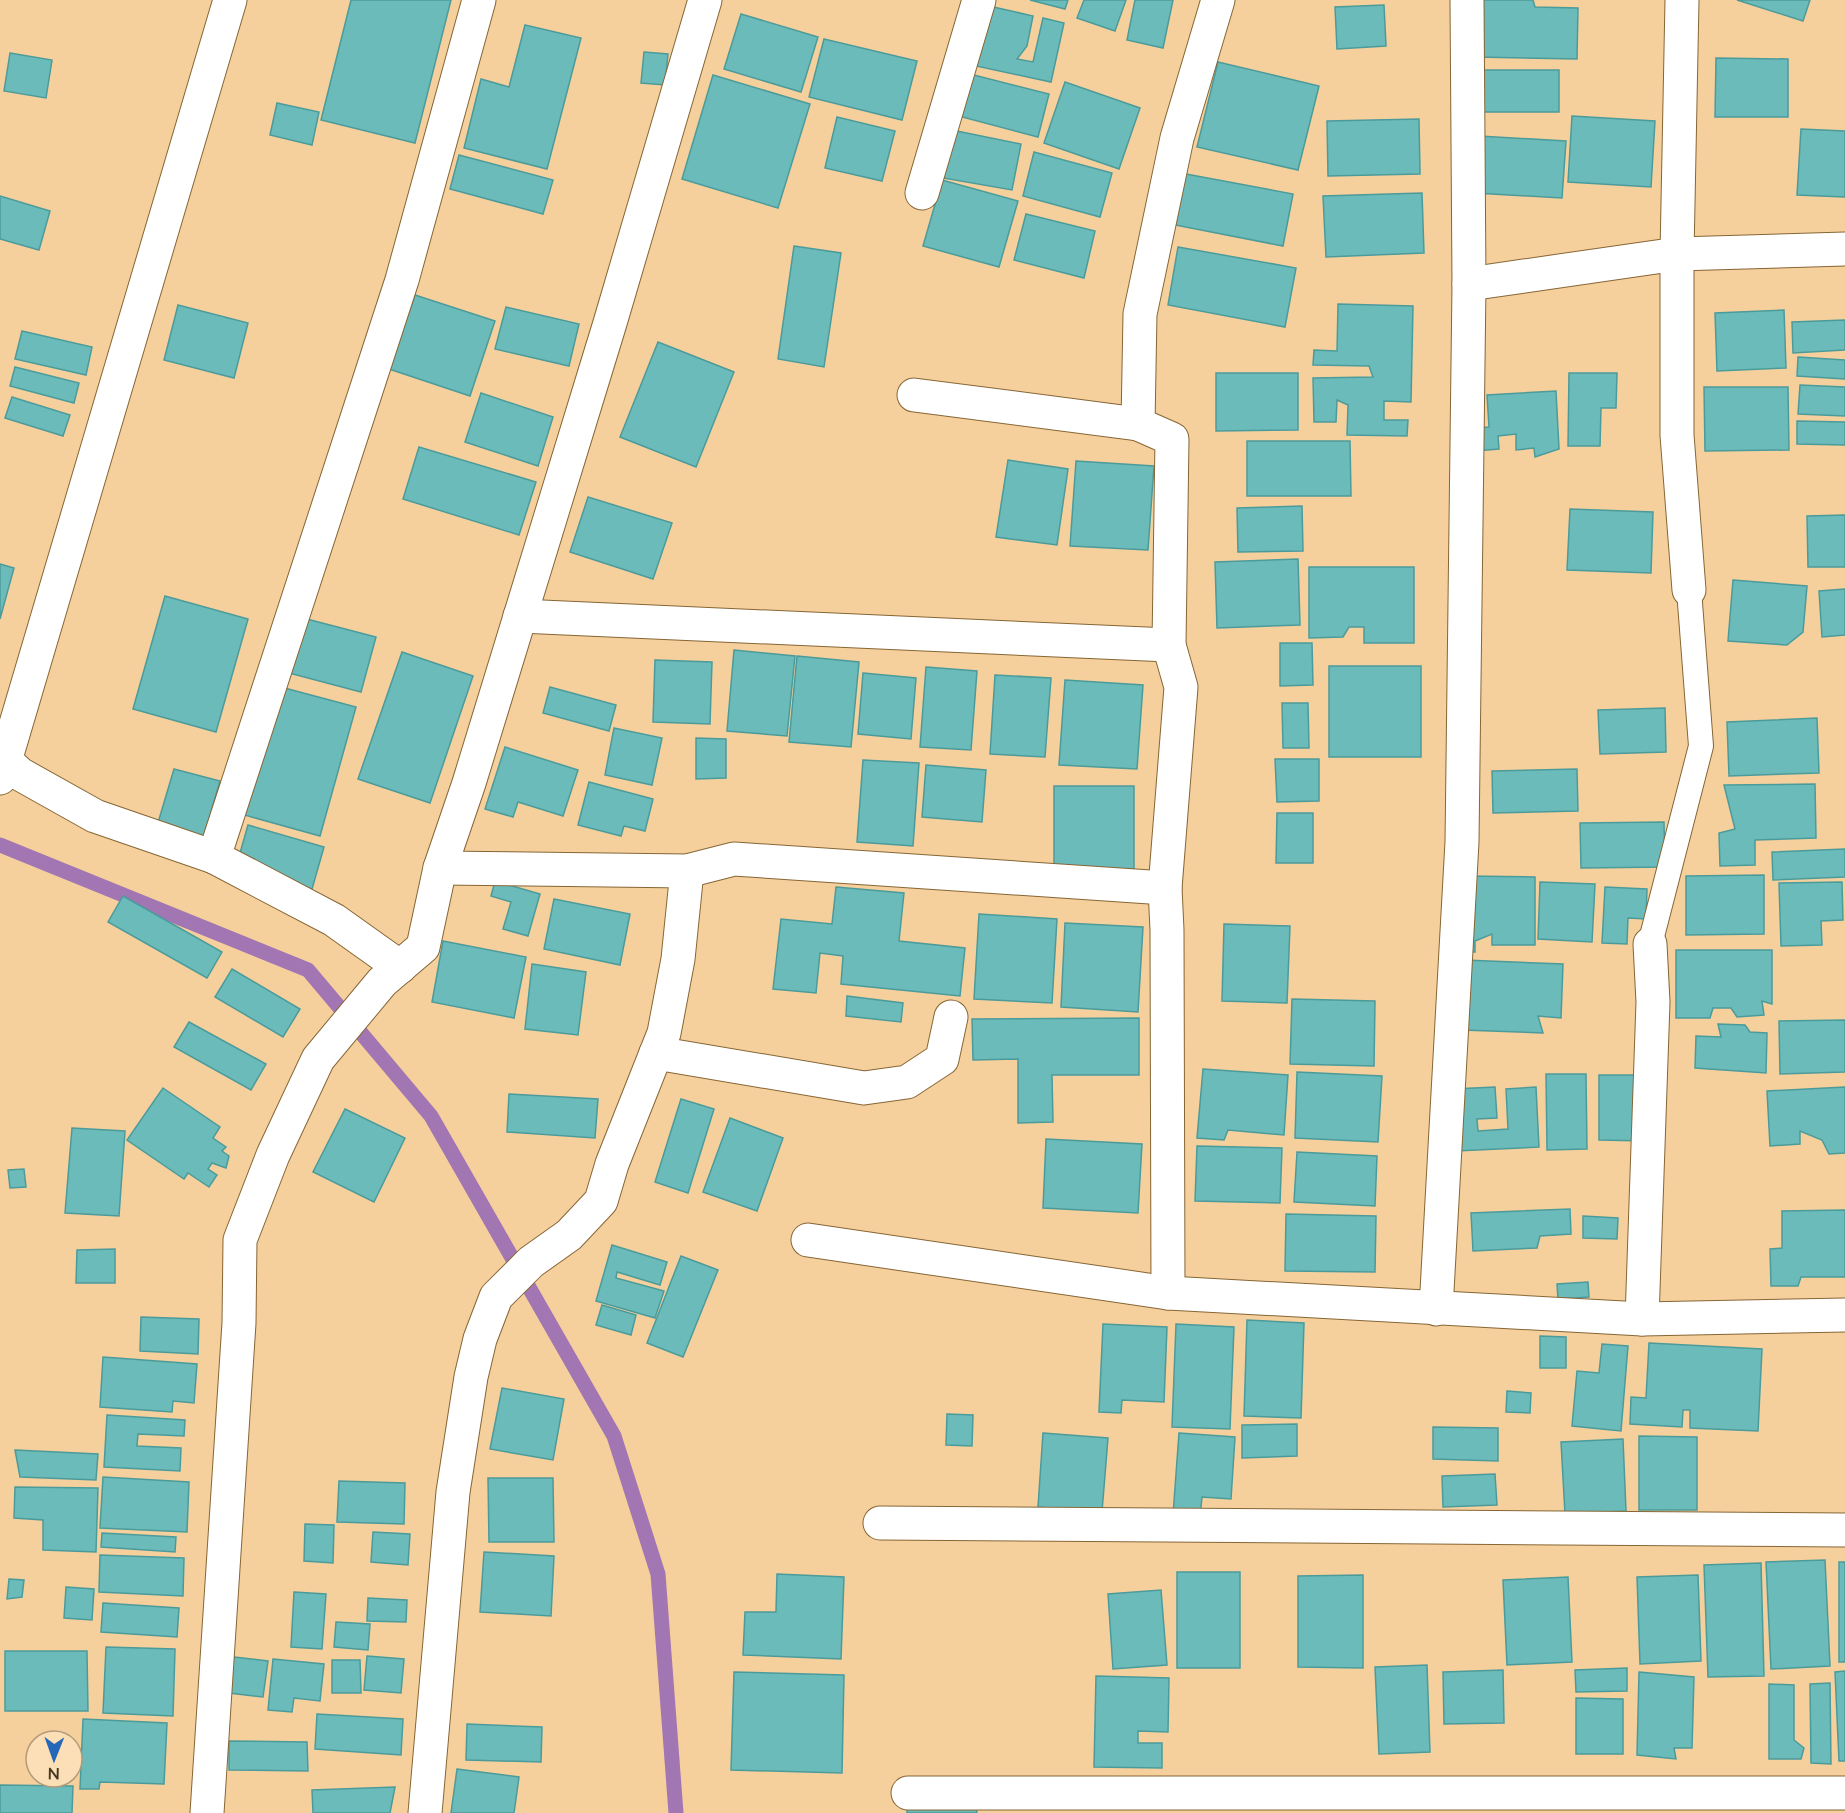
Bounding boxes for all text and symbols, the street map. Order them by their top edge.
north arrow [24,1729,84,1789]
text: N [47,1765,60,1784]

